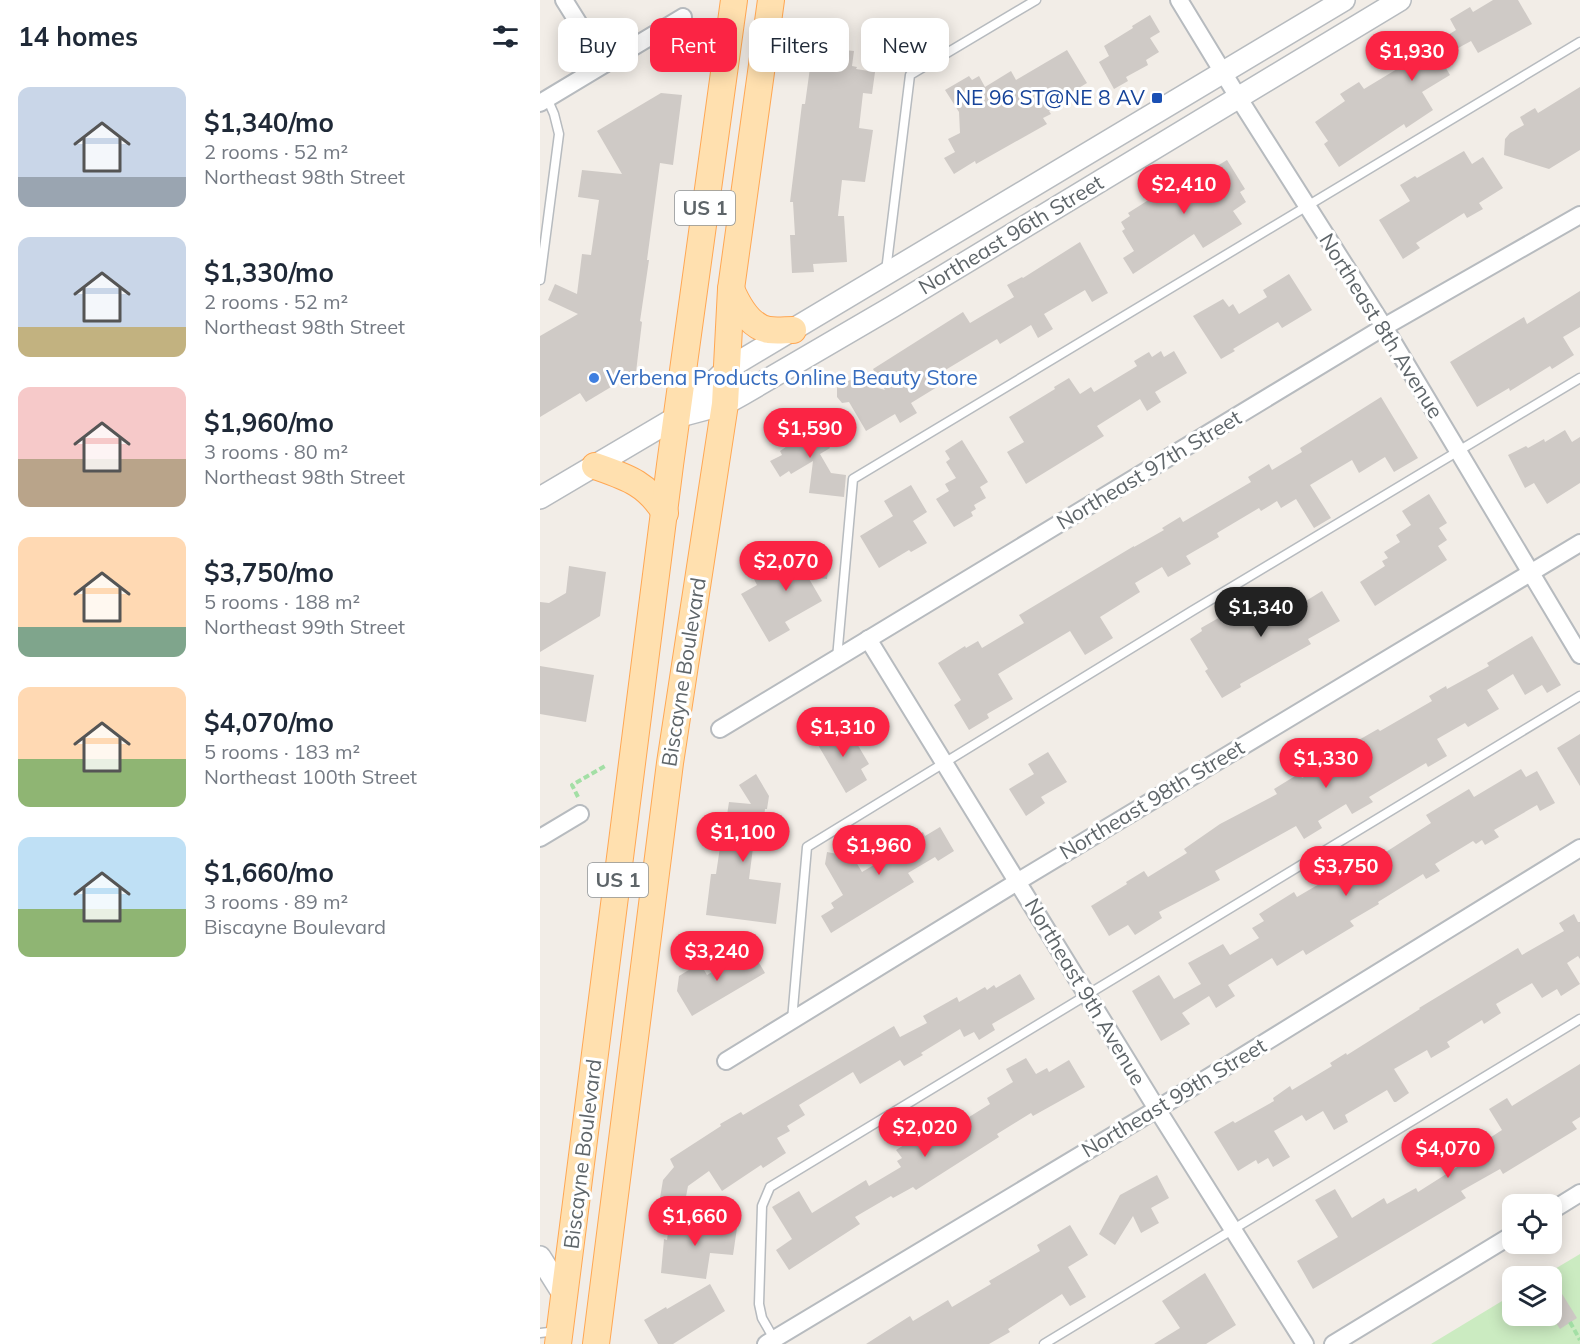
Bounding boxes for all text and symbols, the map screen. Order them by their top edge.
chip: Buy [558,18,638,72]
chip: Rent [650,18,737,72]
chip: Filters [749,18,849,72]
chip: New [861,18,949,72]
text: 14 homes [18,20,138,53]
icon: filters [489,20,522,53]
pin: $1,930 [1363,31,1461,82]
text: $1,930 [1380,38,1444,63]
place label: NE 96 ST@NE 8 AV [955,84,1145,110]
marker: NE 96 ST@NE 8 AV [1150,91,1164,105]
text: $1,340/mo [204,106,334,139]
icon: home [66,111,138,183]
text: 2 rooms · 52 m² [204,139,348,164]
text: Northeast 98th Street [204,164,405,189]
pin: $2,410 [1135,164,1233,215]
street label: Northeast 96th Street [913,169,1108,300]
text: $2,410 [1152,171,1216,196]
road number: US 1 [675,191,735,225]
street label: Northeast 8th Avenue [1314,228,1449,423]
text: $1,330/mo [204,256,334,289]
icon: home [66,261,138,333]
text: 2 rooms · 52 m² [204,289,348,314]
text: Northeast 98th Street [204,314,405,339]
place label: Verbena Products Online Beauty Store [606,364,978,390]
marker: Verbena Products Online Beauty Store [587,371,601,385]
street label: Northeast 97th Street [1051,404,1246,535]
text: $1,960/mo [204,406,334,439]
pin: $1,590 [761,408,859,459]
icon: home [66,411,138,483]
text: $1,590 [778,415,842,440]
text: 3 rooms · 80 m² [204,439,348,464]
text: Northeast 98th Street [204,464,405,489]
pin: $2,070 [737,541,835,592]
text: $2,070 [754,548,818,573]
text: $3,750/mo [204,556,334,589]
icon: home [66,561,138,633]
street label: Biscayne Boulevard [655,575,711,768]
pin: $1,340 [1212,587,1310,638]
text: 5 rooms · 188 m² [204,589,360,614]
text: $1,340 [1229,594,1293,619]
text: Northeast 99th Street [204,614,405,639]
text: $4,070/mo [204,706,334,739]
pin: $1,310 [794,707,892,758]
icon: home [66,711,138,783]
text: $1,310 [811,714,875,739]
street label: Northeast 98th Street [1054,734,1249,865]
pin: $1,330 [1277,738,1375,789]
text: 5 rooms · 183 m² [204,739,360,764]
text: $1,330 [1294,745,1358,770]
text: Northeast 100th Street [204,764,417,789]
pin: $1,100 [694,812,792,863]
text: $1,100 [711,819,775,844]
pin: $1,960 [830,825,928,876]
text: $1,960 [847,832,911,857]
pin: $3,750 [1297,846,1395,897]
text: $3,750 [1314,853,1378,878]
text: $1,660/mo [204,856,334,889]
icon: home [66,861,138,933]
road number: US 1 [588,863,648,897]
text: 3 rooms · 89 m² [204,889,348,914]
street label: Northeast 9th Avenue [1020,893,1152,1090]
text: Biscayne Boulevard [204,914,386,939]
pin: $3,240 [668,931,766,982]
text: $3,240 [685,938,749,963]
street label: Northeast 99th Street [1076,1032,1271,1163]
street label: Biscayne Boulevard [557,1057,607,1250]
pin: $2,020 [876,1107,974,1158]
text: $2,020 [893,1114,957,1139]
pin: $4,070 [1399,1128,1497,1179]
text: $4,070 [1416,1135,1480,1160]
map controls [1502,1194,1562,1326]
button: locate [1502,1194,1562,1254]
pin: $1,660 [646,1196,744,1247]
text: $1,660 [663,1203,727,1228]
button: layers [1502,1266,1562,1326]

